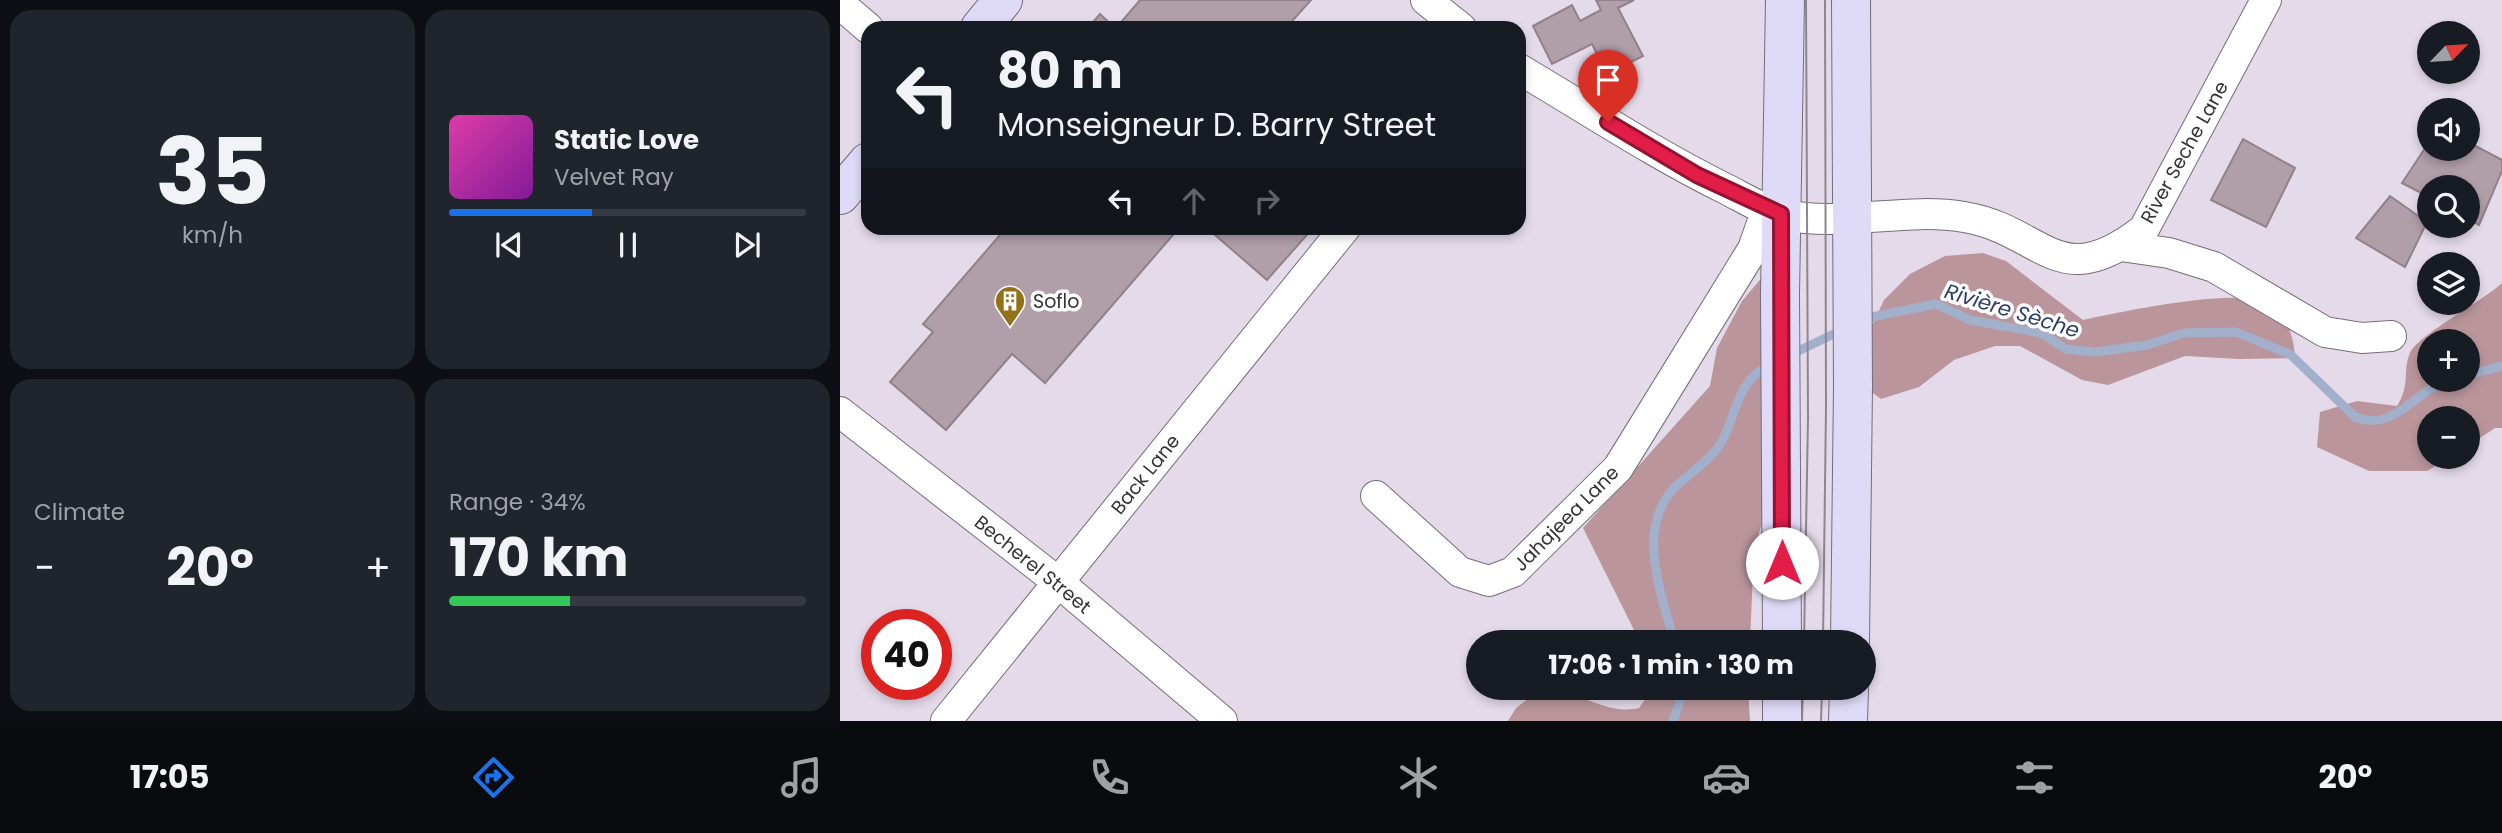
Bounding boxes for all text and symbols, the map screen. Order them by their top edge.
north arrow [2417,21,2480,84]
map controls [2417,21,2480,469]
text: 80 m [997,37,1123,105]
icon: left [882,49,973,140]
pin [1578,50,1638,122]
icon: arrive [1589,61,1627,99]
street label: River Seche Lane [2134,76,2235,228]
button: sound [2417,98,2480,161]
text: Monseigneur D. Barry Street [997,102,1436,147]
text: 35 [155,108,270,236]
text: Static Love [554,122,699,158]
text: Velvet Ray [554,161,674,193]
button: search [2417,175,2480,238]
icon: left [1102,182,1140,220]
icon: ahead [1175,182,1213,220]
icon: right [1248,182,1286,220]
text: km/h [182,219,243,251]
icon: previous [490,226,528,264]
icon: pause [609,226,647,264]
icon: next [728,226,766,264]
button: layers [2417,252,2480,315]
water label: Rivière Sèche [1941,276,2083,345]
building icon: Soflo [993,284,1027,328]
place label: Soflo [1033,288,1079,315]
button: + [2417,329,2480,392]
button: − [2417,406,2480,469]
street label: Back Lane [1105,429,1186,520]
street label: Jahajeea Lane [1508,460,1625,577]
text: Range · 34% [449,486,586,518]
text: Climate [34,496,125,528]
street label: Becherel Street [969,509,1097,620]
text: 170 km [449,521,629,594]
position arrow [1745,526,1819,600]
text: 20° [166,531,254,604]
text: − [34,541,55,594]
text: + [365,541,391,594]
speed limit sign: 40 [861,609,952,700]
text: 17:06 · 1 min · 130 m [1548,647,1794,683]
icon: directions [469,753,518,802]
icon: music [777,753,826,802]
icon: phone [1085,753,1134,802]
icon: climate [1394,753,1443,802]
icon: car [1702,753,1751,802]
icon: filters [2010,753,2059,802]
text: 17:05 [130,754,210,799]
text: 20° [2318,754,2372,799]

